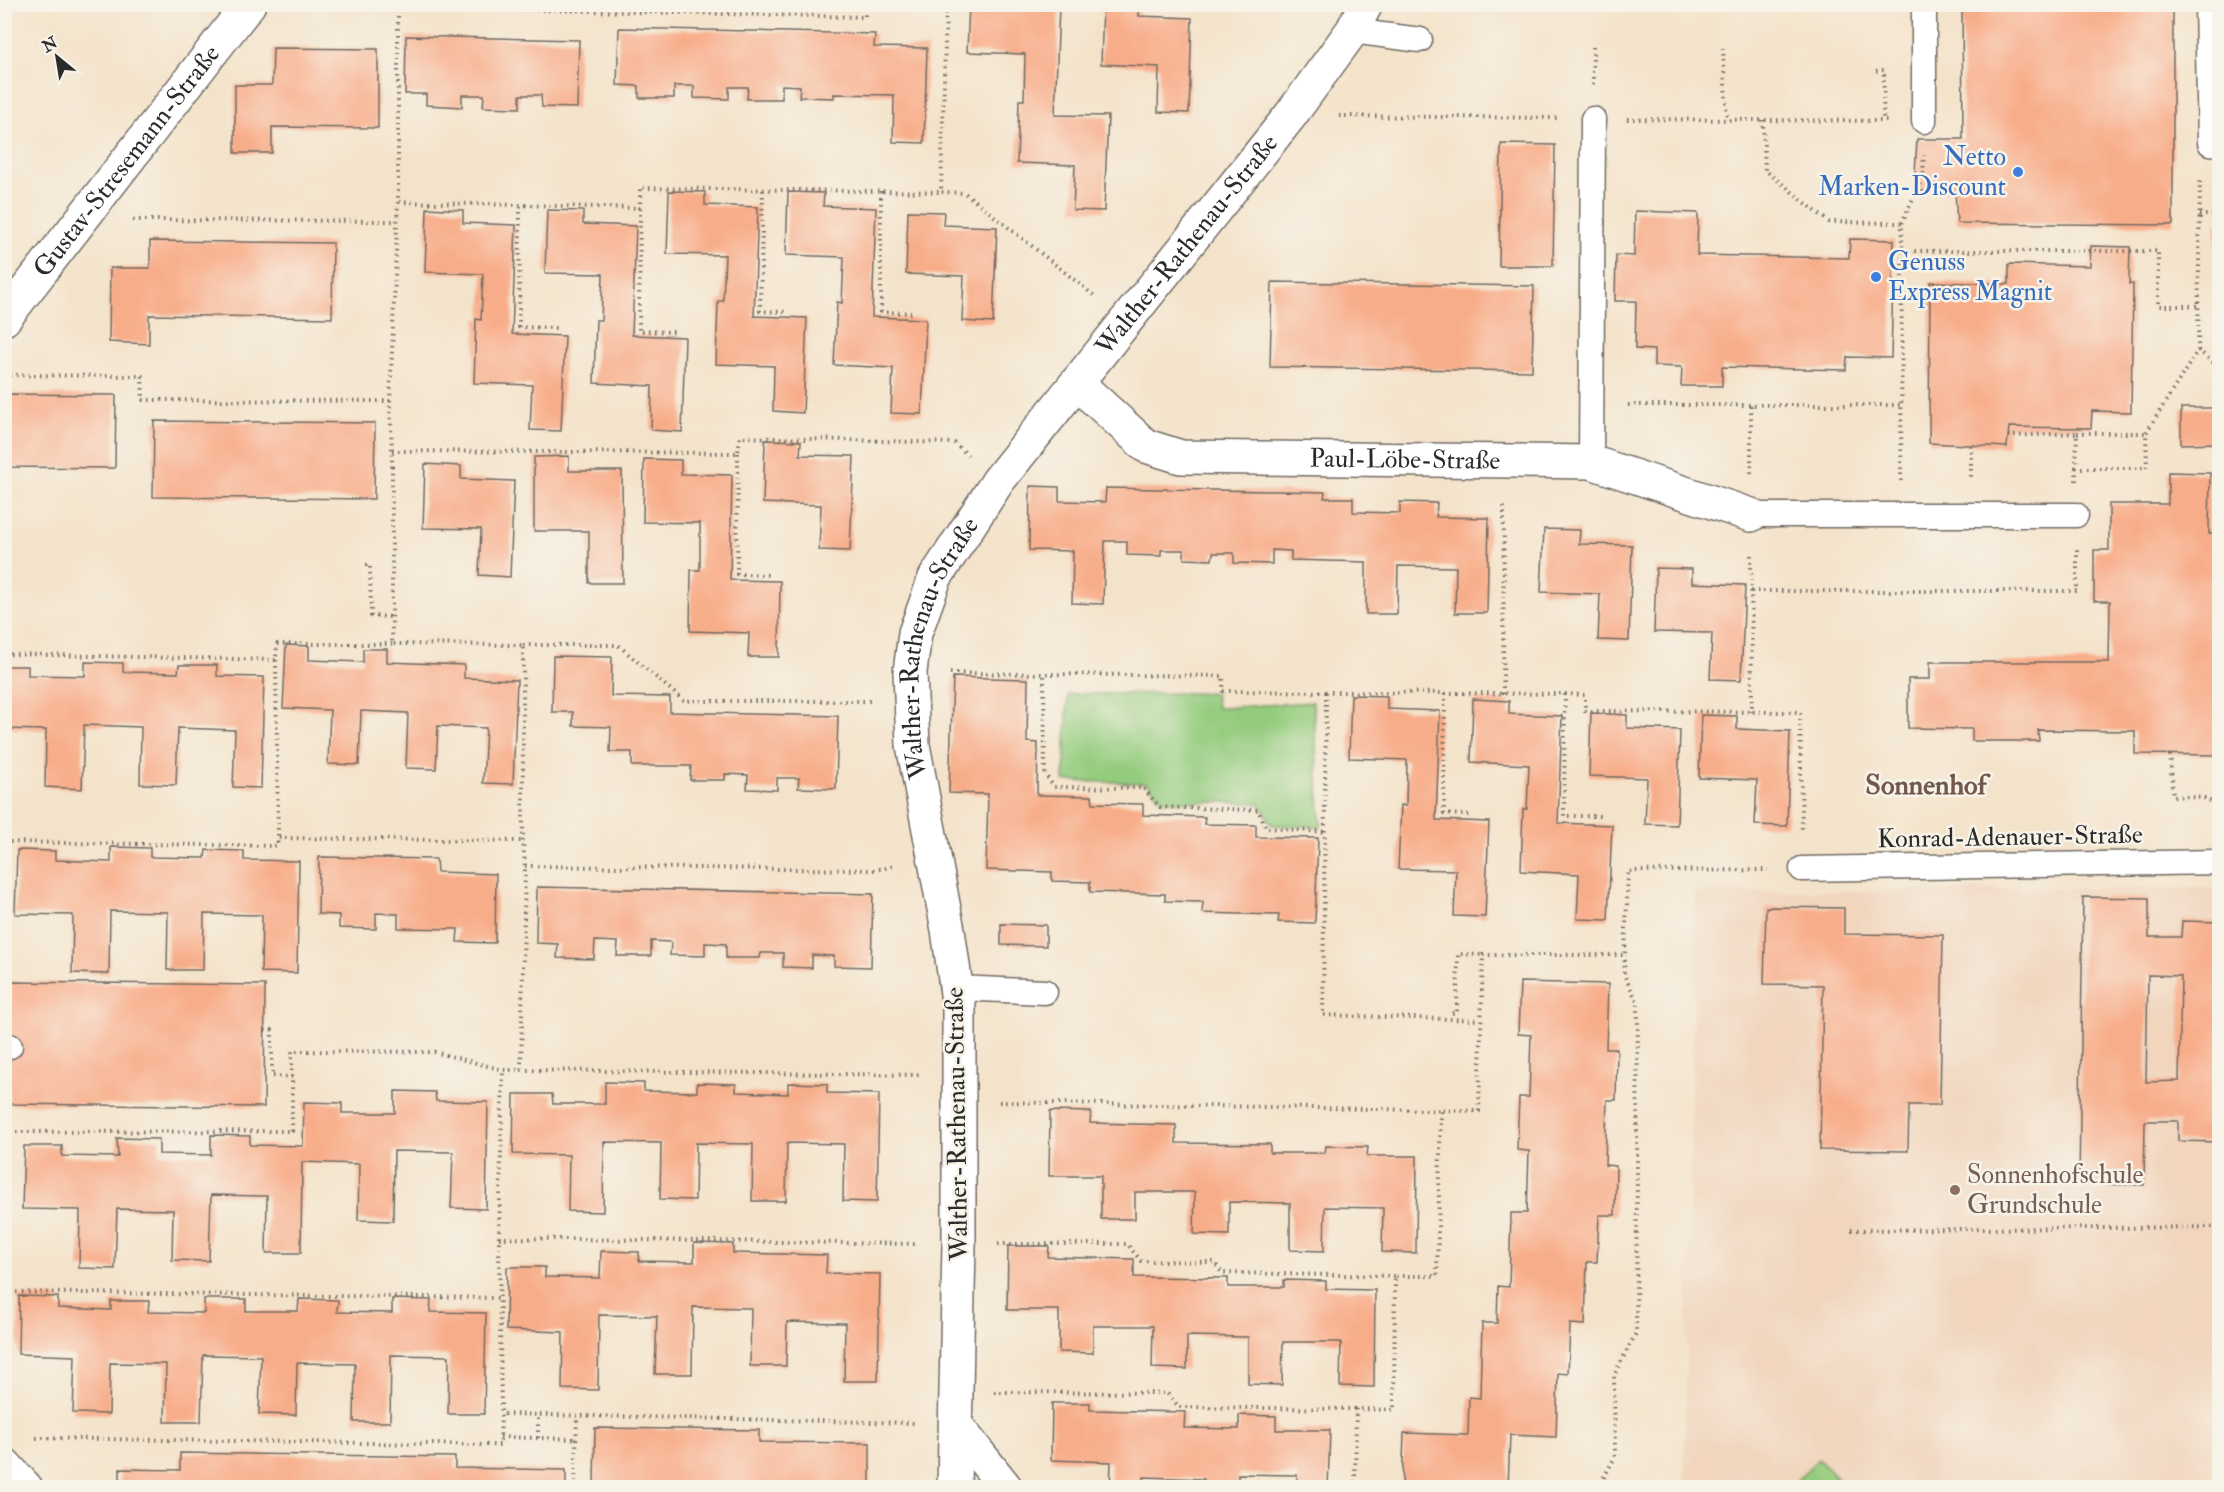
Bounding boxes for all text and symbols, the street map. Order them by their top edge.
north arrow [27,27,87,87]
text: N [38,32,62,58]
street label: Gustav-Stresemann-Straße [27,39,227,284]
street label: Walther-Rathenau-Straße [1088,128,1285,363]
place label: Netto Marken-Discount [1818,141,2006,203]
marker: Netto Marken-Discount [2011,165,2025,179]
place label: Genuss Express Magnit [1888,246,2052,309]
marker: Genuss Express Magnit [1869,270,1883,284]
street label: Paul-Löbe-Straße [1309,443,1501,477]
street label: Walther-Rathenau-Straße [894,511,986,782]
district label: Sonnenhof [1865,768,1992,803]
street label: Konrad-Adenauer-Straße [1877,819,2143,855]
street label: Walther-Rathenau-Straße [939,987,975,1262]
place label: Sonnenhofschule Grundschule [1967,1159,2144,1221]
marker: Sonnenhofschule Grundschule [1948,1183,1962,1197]

